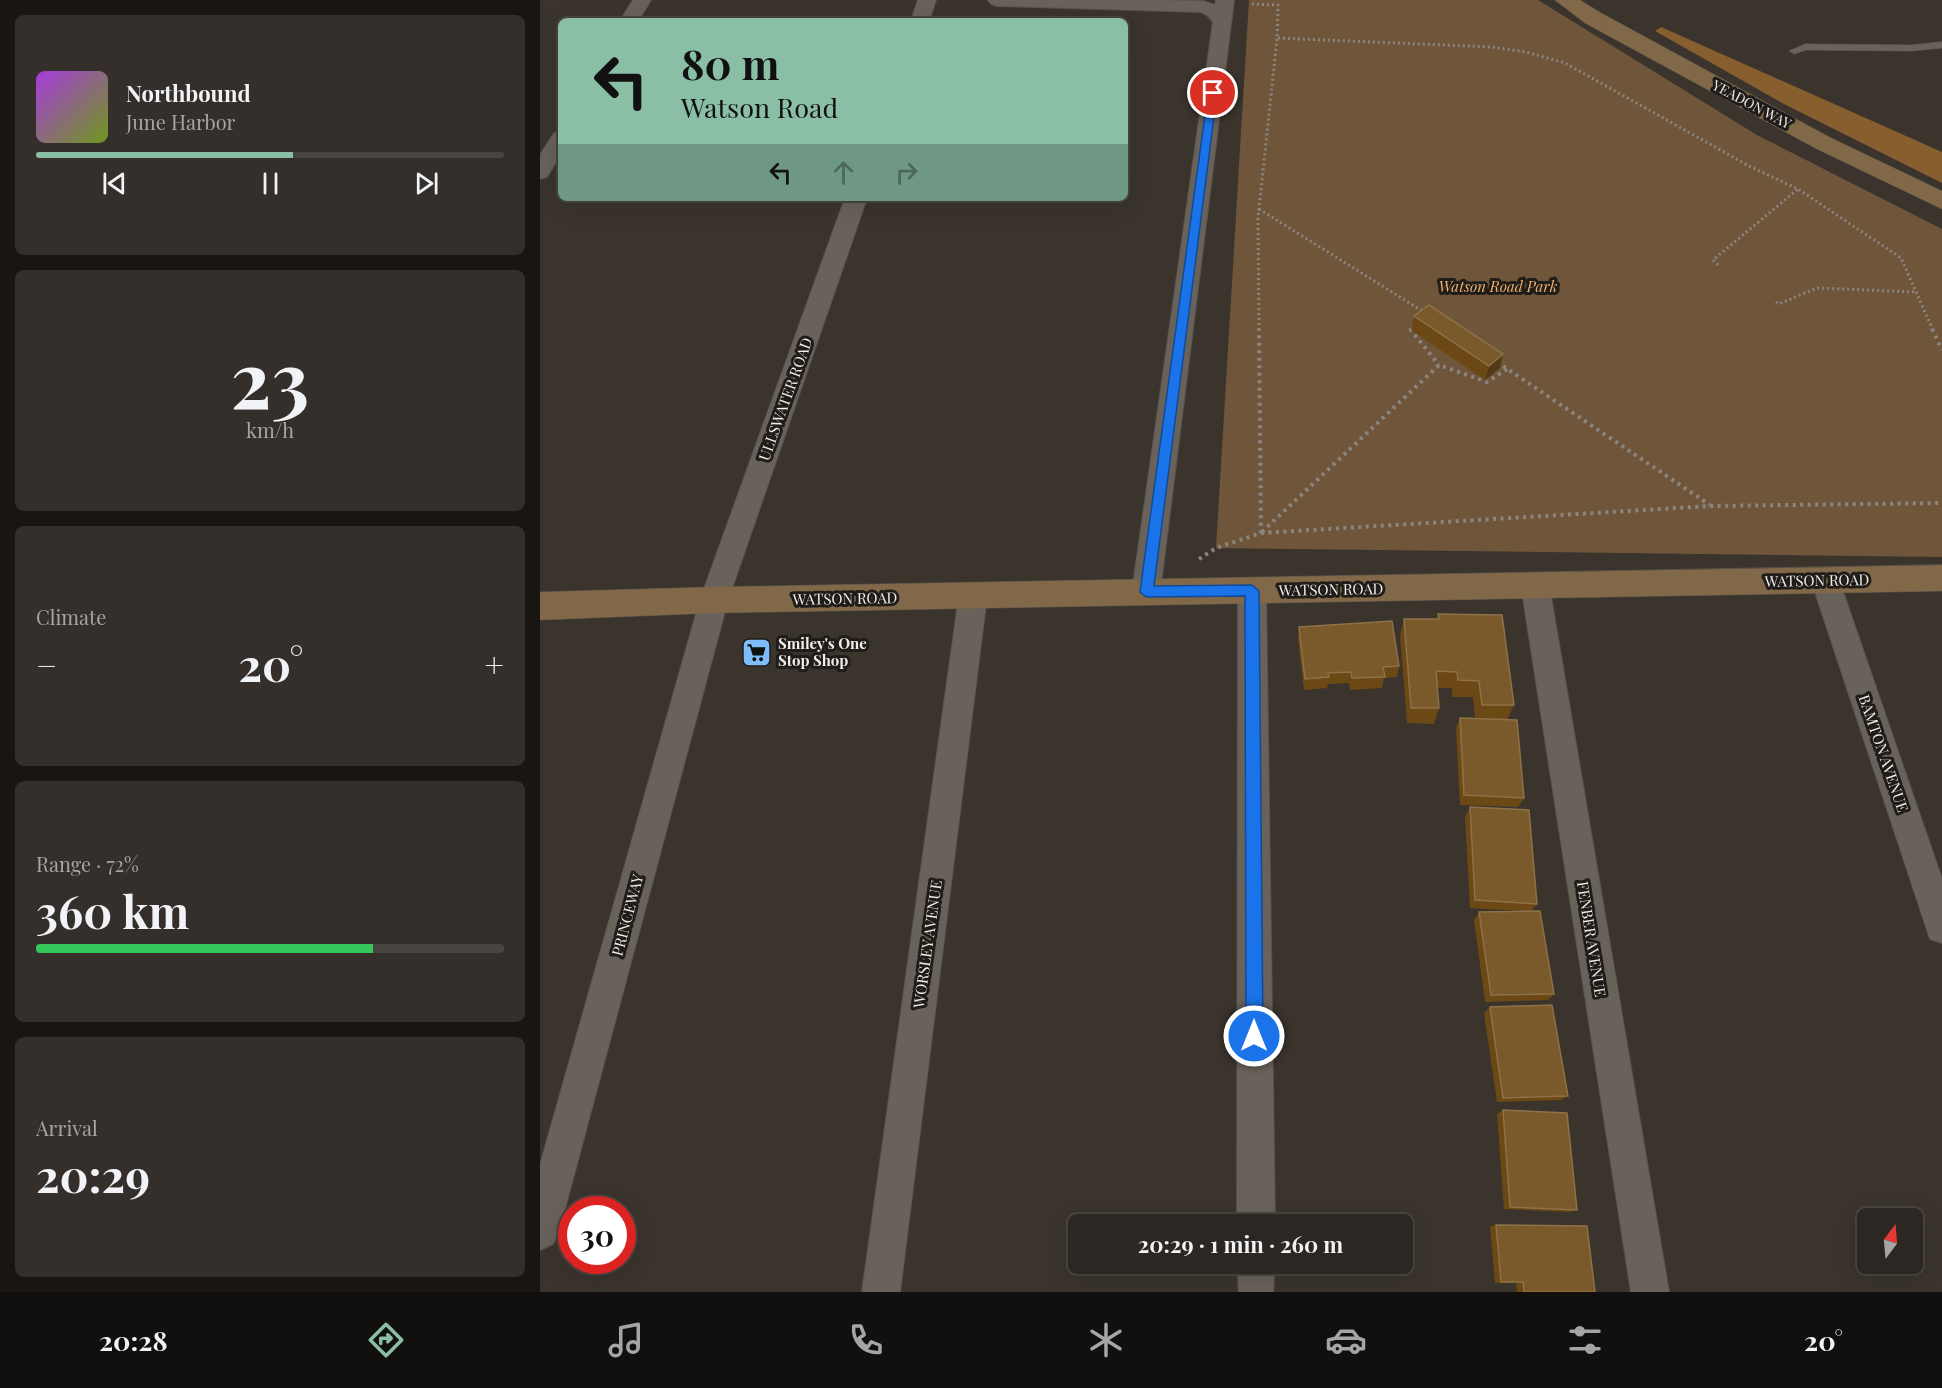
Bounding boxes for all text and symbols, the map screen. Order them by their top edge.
text: 80 m [681,35,779,91]
icon: left [582,42,660,120]
pin [1187,67,1238,118]
street label: YEADON WAY [1708,75,1795,133]
icon: arrive [1196,76,1229,109]
text: Northbound [126,78,251,108]
text: Watson Road [681,89,838,125]
text: June Harbor [126,108,236,135]
icon: left [764,156,797,189]
icon: ahead [827,156,860,189]
icon: right [890,156,923,189]
icon: previous [98,167,131,200]
icon: pause [254,167,287,200]
icon: next [410,167,443,200]
park label: Watson Road Park [1439,276,1558,296]
text: 23 [231,325,309,429]
street label: ULLSWATER ROAD [753,334,817,463]
text: km/h [246,416,294,443]
street label: WATSON ROAD [1763,569,1870,591]
street label: WATSON ROAD [1277,578,1384,600]
street label: WATSON ROAD [791,587,898,609]
text: Climate [36,603,106,630]
text: 20° [239,633,303,693]
place label: Smiley's One Stop Shop [778,633,867,670]
supermarket icon: Smiley's One Stop Shop [741,636,773,668]
text: − [36,642,57,686]
text: + [485,642,504,686]
street label: BAMTON AVENUE [1855,692,1913,814]
text: Range · 72% [36,850,139,877]
street label: PRINCEWAY [606,872,648,958]
street label: WORSLEY AVENUE [908,879,946,1010]
text: 360 km [36,880,189,940]
street label: FENBER AVENUE [1573,880,1611,998]
position arrow [1222,1004,1286,1068]
text: Arrival [36,1114,98,1141]
text: 20:29 [36,1144,150,1204]
speed limit sign: 30 [558,1196,636,1274]
north arrow [1857,1208,1923,1274]
map controls [1857,1208,1923,1274]
text: 20:29 · 1 min · 260 m [1138,1229,1343,1259]
icon: directions [365,1319,407,1361]
icon: music [605,1319,647,1361]
icon: phone [845,1319,887,1361]
icon: climate [1085,1319,1127,1361]
icon: car [1325,1319,1367,1361]
icon: filters [1564,1319,1606,1361]
text: 20:28 [99,1322,168,1358]
text: 20° [1804,1322,1843,1358]

